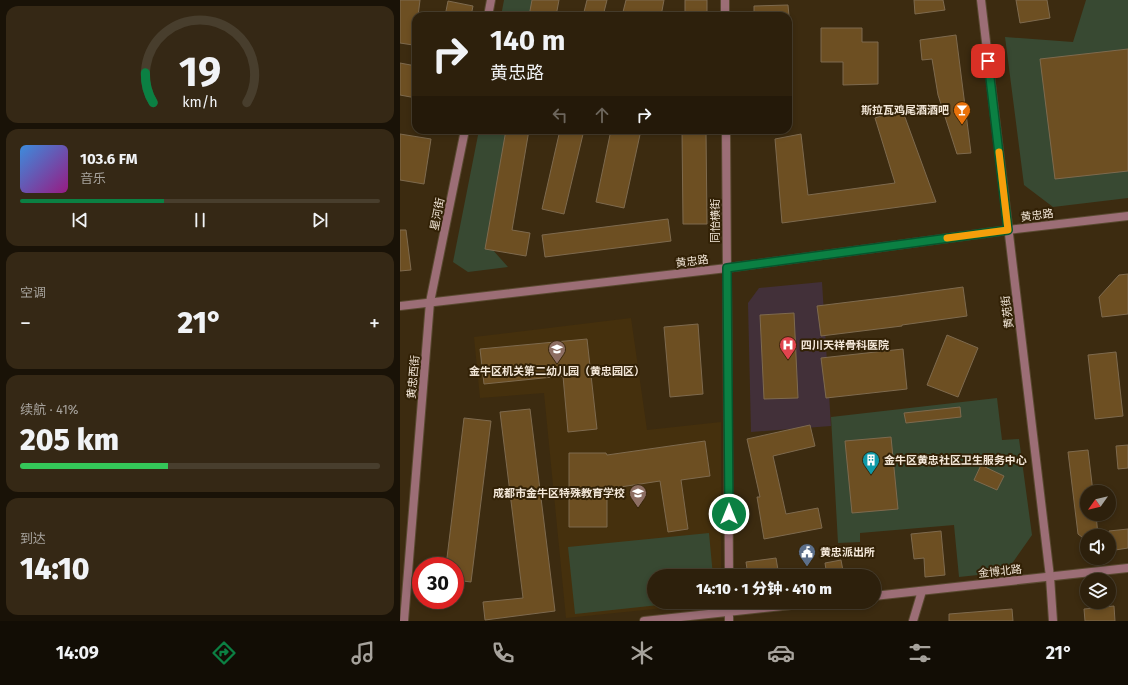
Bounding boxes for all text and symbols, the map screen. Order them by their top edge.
text: 140 m [490,24,566,57]
icon: right [424,28,476,80]
pin [971,44,1005,78]
text: 19 [179,46,221,96]
icon: arrive [977,50,999,72]
text: 黄忠路 [490,62,544,84]
text: km/h [182,93,218,110]
bar icon: 斯拉瓦鸡尾酒酒吧 [952,100,972,125]
icon: left [549,104,571,126]
icon: ahead [591,104,613,126]
icon: right [633,104,655,126]
place label: 斯拉瓦鸡尾酒酒吧 [861,104,949,117]
text: 103.6 FM [80,150,138,168]
text: 音乐 [80,171,106,186]
street label: 星河街 [428,197,447,232]
street label: 同怡横街 [709,199,722,243]
street label: 黄忠路 [1020,207,1054,224]
icon: previous [69,209,91,231]
icon: pause [189,209,211,231]
icon: next [309,209,331,231]
street label: 黄忠路 [675,253,709,270]
text: 空调 [20,285,46,300]
street label: 黄苑街 [999,295,1016,329]
text: 21° [178,305,222,341]
text: − [20,310,31,337]
text: + [369,310,380,337]
hospital icon: 四川天祥骨科医院 [778,335,798,360]
school or university icon: 金牛区机关第二幼儿园（黄忠园区） [547,339,567,364]
place label: 四川天祥骨科医院 [801,339,889,352]
street label: 黄忠西街 [405,355,422,400]
place label: 金牛区机关第二幼儿园（黄忠园区） [469,365,645,378]
text: 续航 · 41% [20,402,79,417]
text: 205 km [20,422,119,458]
building icon: 金牛区黄忠社区卫生服务中心 [861,450,881,475]
place label: 金牛区黄忠社区卫生服务中心 [884,454,1027,467]
school or university icon: 成都市金牛区特殊教育学校 [628,483,648,508]
north arrow [1080,485,1116,521]
map controls [1080,485,1116,609]
place label: 成都市金牛区特殊教育学校 [493,487,625,500]
position arrow [708,493,750,535]
button: sound [1080,529,1116,565]
text: 到达 [20,531,46,546]
public building icon: 黄忠派出所 [797,542,817,567]
place label: 黄忠派出所 [820,546,875,559]
text: 14:10 [20,551,90,587]
speed limit sign: 30 [412,557,464,609]
street label: 金博北路 [977,563,1023,580]
button: layers [1080,573,1116,609]
text: 14:10 · 1 分钟 · 410 m [696,580,832,598]
icon: directions [210,639,238,667]
icon: music [349,639,377,667]
icon: phone [489,639,517,667]
icon: climate [628,639,656,667]
icon: car [767,639,795,667]
icon: filters [906,639,934,667]
text: 14:09 [56,642,99,664]
text: 21° [1046,642,1072,664]

